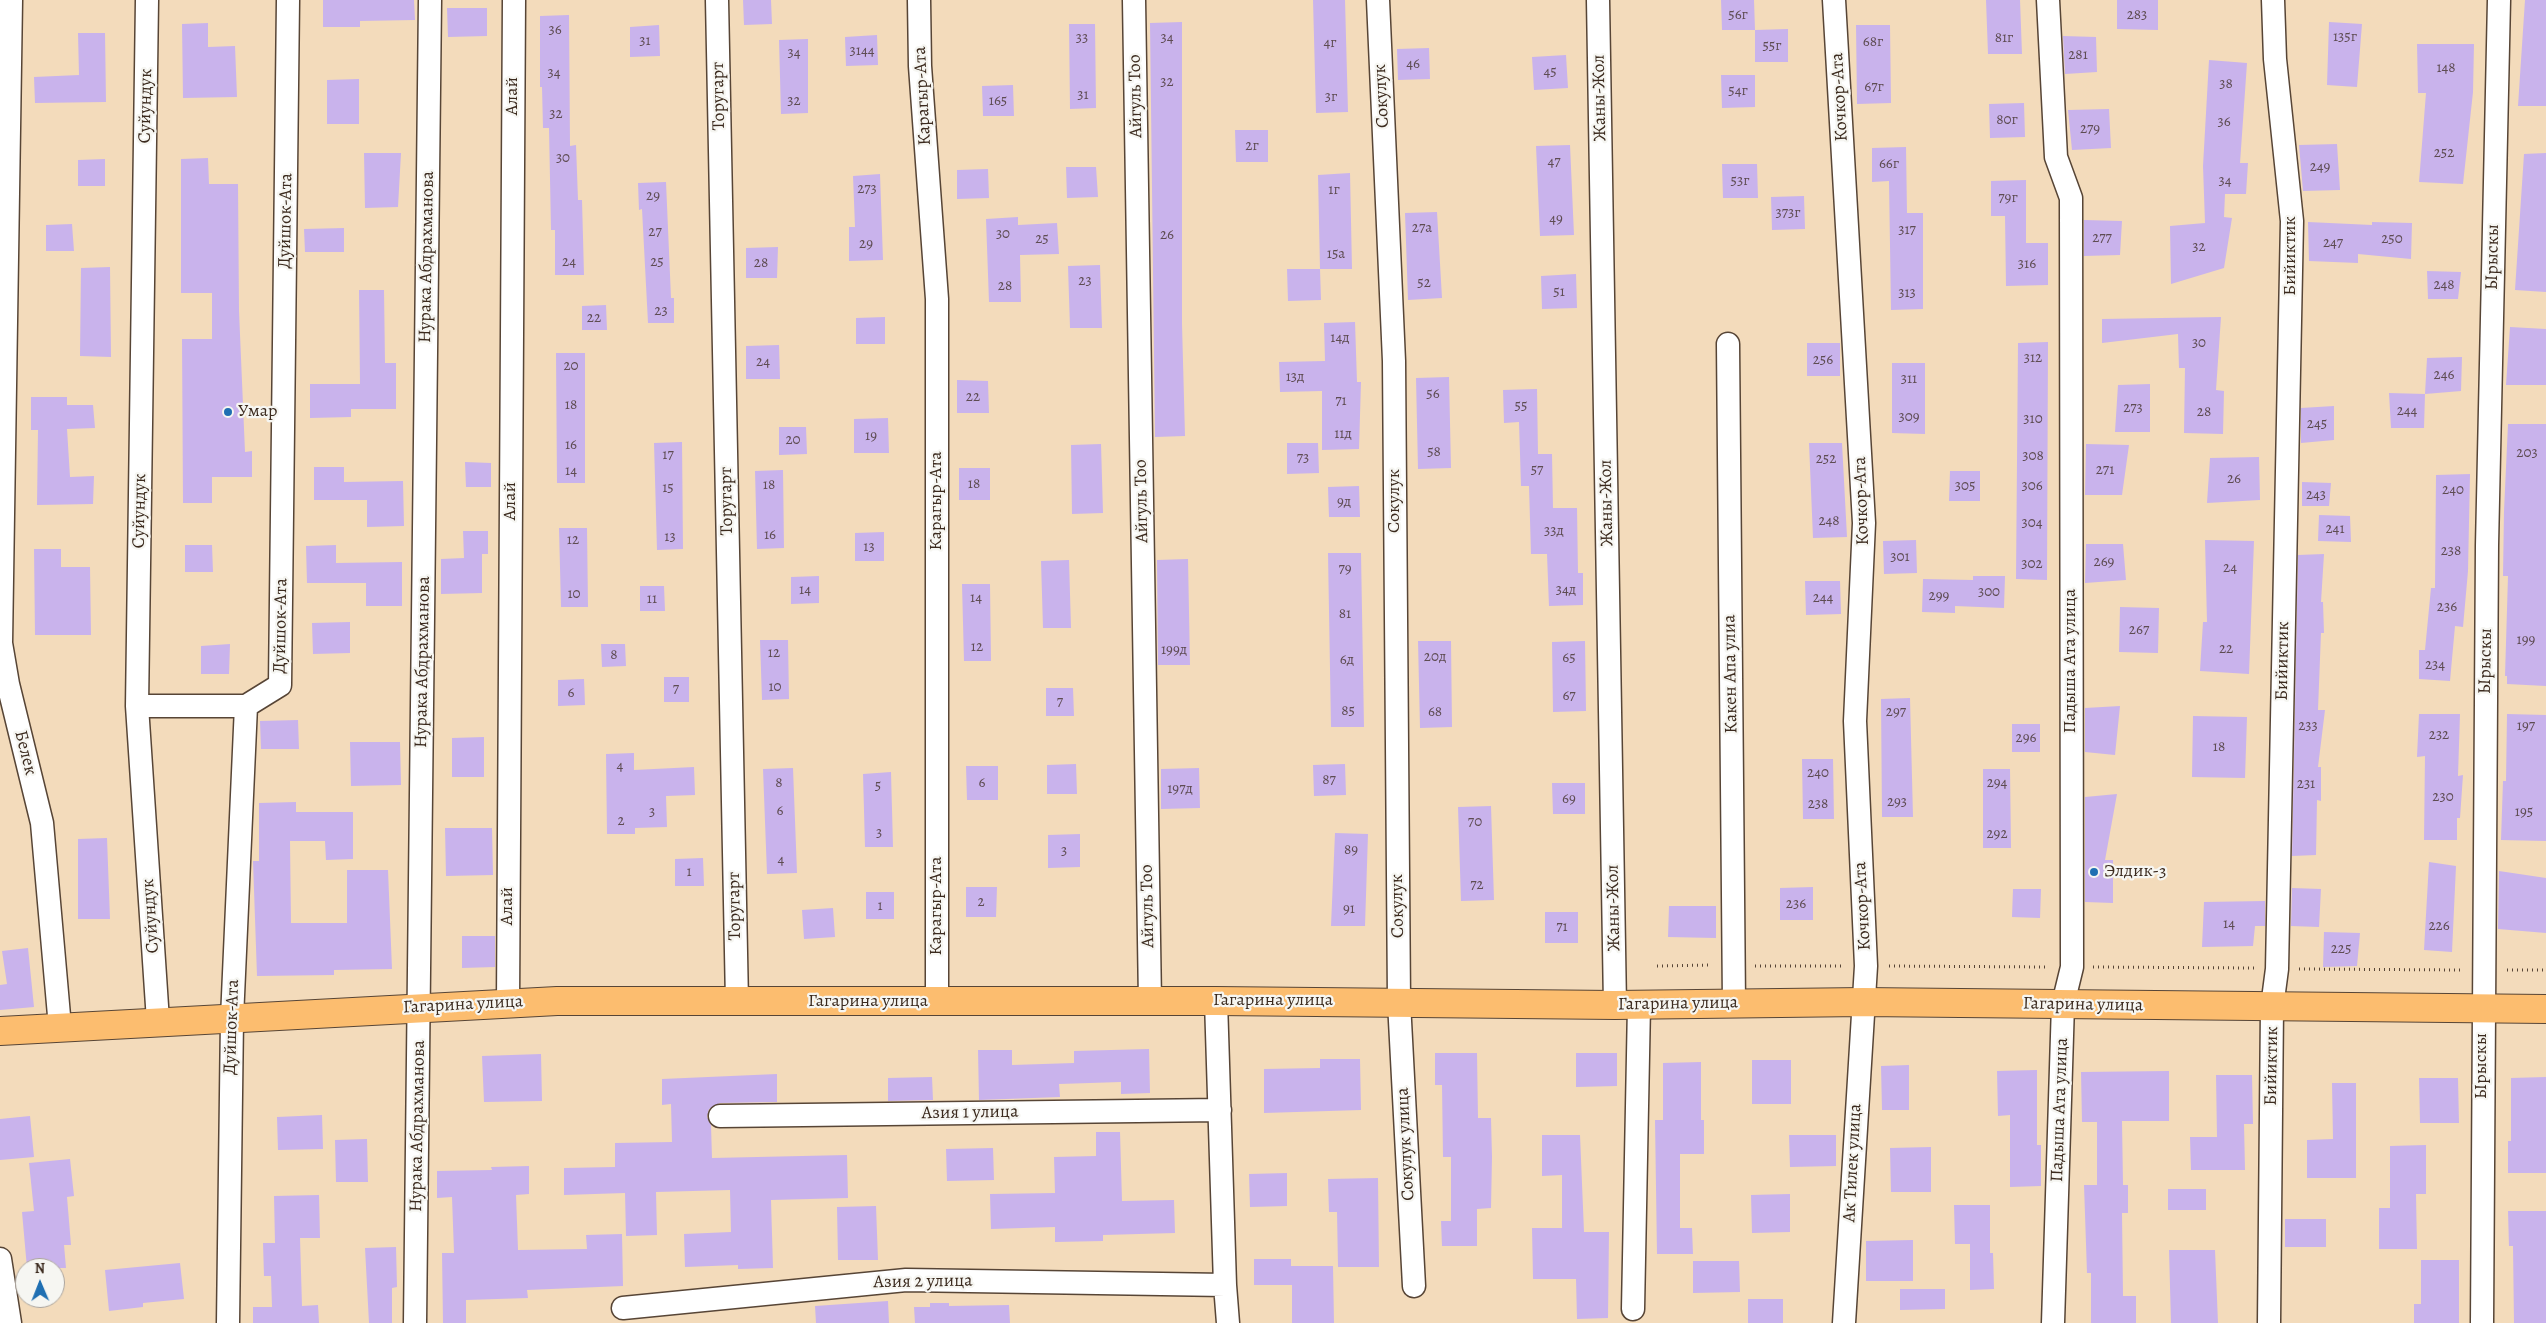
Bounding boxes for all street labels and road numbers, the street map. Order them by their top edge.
street label: Карагыр-Ата [910,46,936,146]
street label: Кочкор-Ата [1827,52,1853,142]
street label: Айгуль Тоо [1124,54,1148,138]
street label: Жаны-Жол [1588,54,1612,142]
street label: Торугарт [708,62,730,130]
street label: Сокулук [1370,64,1394,128]
street label: Суйундук [135,68,157,144]
street label: Алай [502,77,524,115]
street label: Нурака Абдрахманова [415,171,439,343]
street label: Дуйшок-Ата [274,173,298,269]
street label: Бийиктик [2280,216,2302,296]
street label: Ырыскы [2482,224,2504,290]
street label: Карагыр-Ата [926,451,948,551]
street label: Кочкор-Ата [1850,456,1874,546]
street label: Айгуль Тоо [1130,459,1154,543]
street label: Жаны-Жол [1595,459,1619,547]
street label: Торугарт [716,467,738,535]
street label: Сокулук [1384,469,1406,533]
street label: Суйундук [129,473,151,549]
street label: Алай [500,482,522,520]
street label: Нурака Абдрахманова [411,576,435,748]
street label: Дуйшок-Ата [269,578,293,674]
street label: Падыша Ата улица [2060,589,2082,733]
street label: Какен Апа улиа [1719,614,1743,734]
street label: Бийиктик [2272,621,2294,701]
street label: Ырыскы [2475,628,2497,694]
street label: Белек [9,728,41,778]
street label: Карагыр-Ата [926,856,948,956]
street label: Кочкор-Ата [1850,861,1876,951]
street label: Айгуль Тоо [1136,864,1160,948]
street label: Жаны-Жол [1602,864,1626,952]
street label: Торугарт [724,872,746,940]
street label: Сокулук [1387,874,1409,938]
street label: Суйундук [138,878,164,954]
street label: Алай [497,887,519,925]
street label: Дуйшок-Ата [220,979,244,1075]
street label: Гагарина улица [1213,990,1333,1012]
street label: Гагарина улица [402,991,524,1019]
street label: Гагарина улица [808,991,928,1013]
street label: Гагарина улица [1618,992,1738,1016]
street label: Гагарина улица [2023,993,2143,1017]
street label: Бийиктик [2261,1026,2283,1106]
street label: Ырыскы [2471,1033,2493,1099]
street label: Падыша Ата улица [2047,1037,2073,1183]
street label: Нурака Абдрахманова [406,1040,430,1212]
street label: Сокулук улица [1392,1087,1420,1201]
street label: Азия 1 улица [921,1101,1019,1125]
street label: Ак Тилек улица [1839,1103,1867,1223]
street label: Азия 2 улица [873,1270,973,1294]

